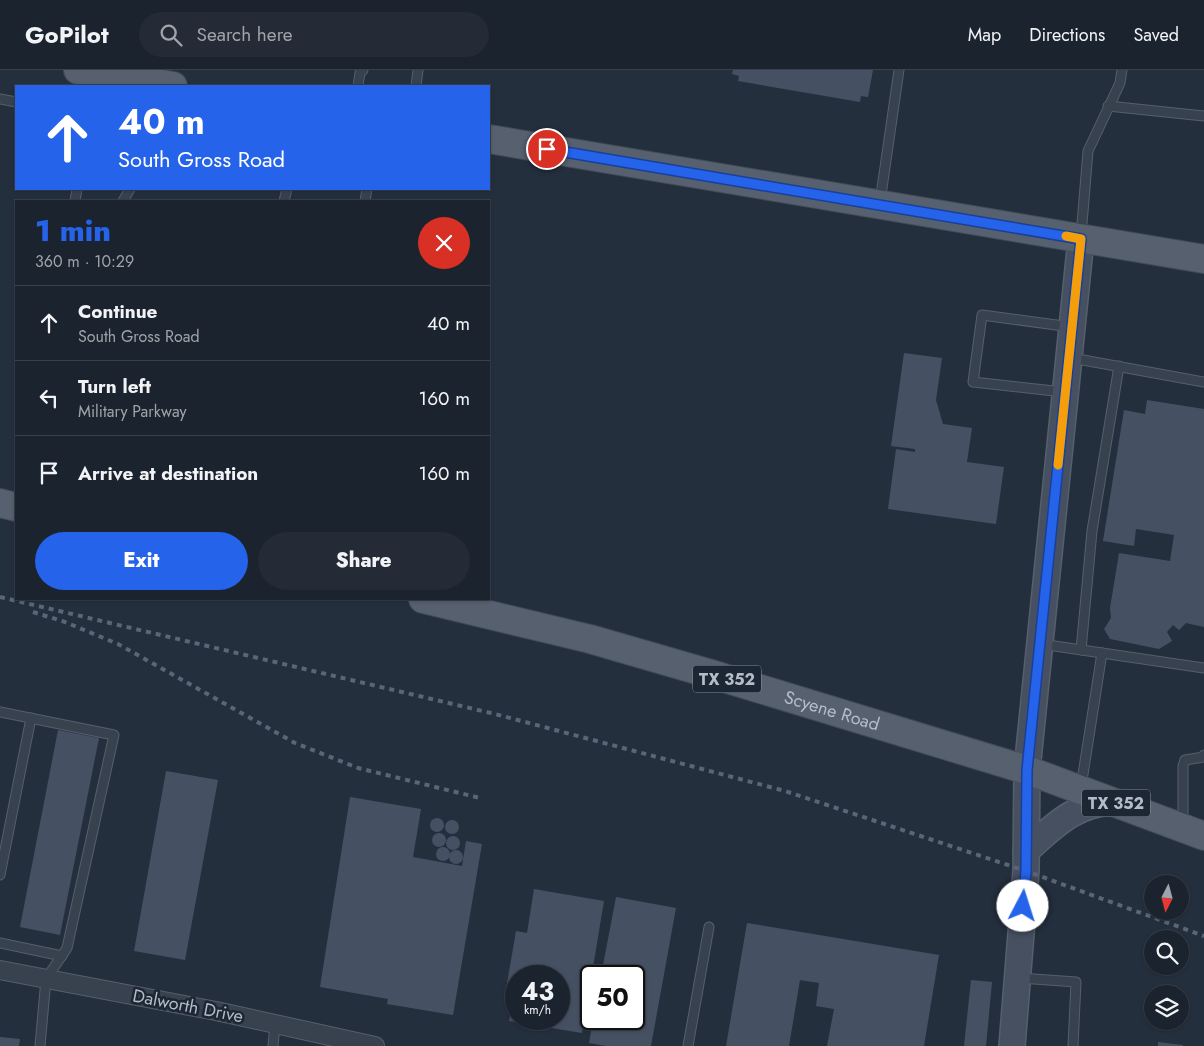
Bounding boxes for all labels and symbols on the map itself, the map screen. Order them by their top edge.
pin [526,128,568,170]
road number: TX 352 [693,666,761,692]
street label: Scyene Road [781,684,883,737]
road number: TX 352 [1082,790,1150,816]
north arrow [1144,875,1189,920]
position arrow [996,879,1048,931]
speed limit sign: 50 [580,965,645,1030]
street label: Dalworth Drive [130,983,246,1029]

